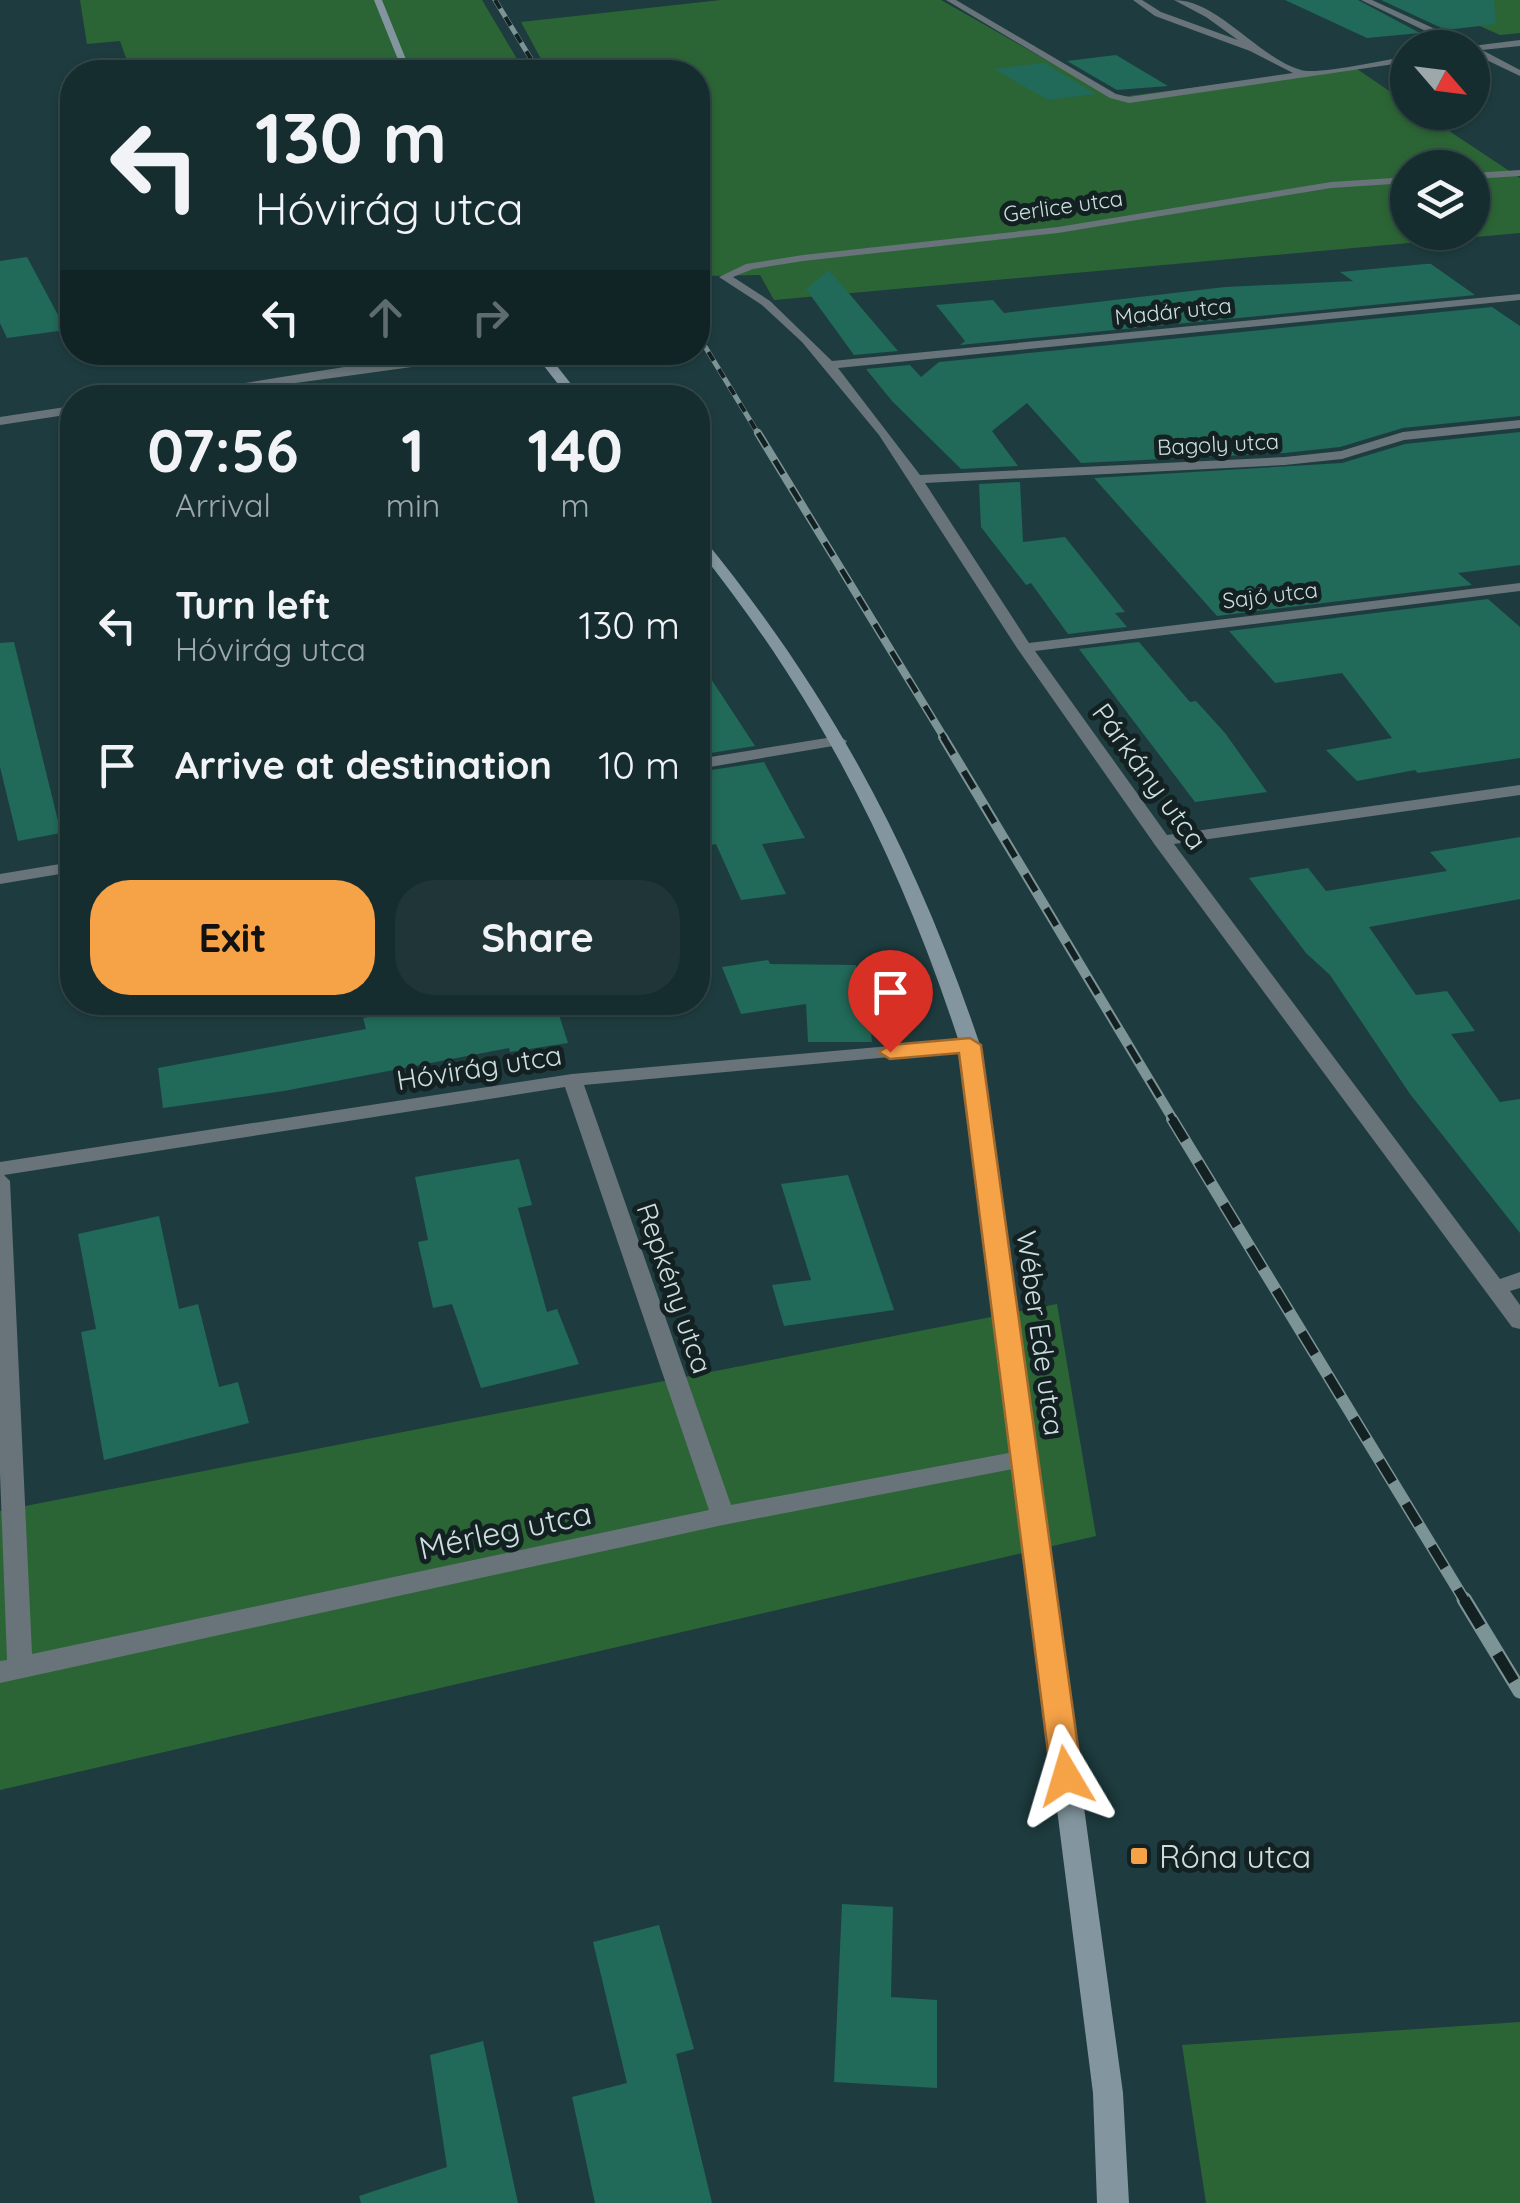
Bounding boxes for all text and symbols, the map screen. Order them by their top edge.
north arrow [1390,30,1490,130]
map controls [1390,30,1490,250]
text: 130 m [255,93,447,181]
icon: left [90,100,220,230]
button: layers [1390,150,1490,250]
text: Hóvirág utca [255,180,523,236]
street label: Gerlice utca [1001,184,1125,228]
icon: left [253,290,308,345]
icon: ahead [358,290,413,345]
icon: right [463,290,518,345]
street label: Madár utca [1113,291,1233,331]
text: 07:56 [147,412,299,487]
text: 1 [401,412,425,487]
text: 140 [527,412,623,487]
street label: Bagoly utca [1156,427,1280,461]
text: Arrival [175,485,271,525]
text: min [386,485,440,525]
text: m [561,485,590,525]
street label: Sajó utca [1221,575,1319,615]
text: Turn left [175,581,331,629]
icon: left [90,598,145,653]
text: 130 m [578,601,680,649]
text: Hóvirág utca [175,629,366,669]
street label: Párkány utca [1085,696,1215,856]
icon: arrive [90,738,145,793]
text: Arrive at destination [175,741,552,789]
text: 10 m [598,741,680,789]
button: Exit [90,880,375,995]
button: Share [395,880,680,995]
pin [848,950,933,1053]
icon: arrive [863,965,918,1020]
street label: Hóvirág utca [394,1037,564,1097]
street label: Repkény utca [629,1198,721,1378]
street label: Wéber Ede utca [1009,1228,1073,1438]
street label: Mérleg utca [415,1492,595,1568]
position arrow [1014,1724,1118,1828]
place label: Róna utca [1159,1836,1311,1876]
marker: Róna utca [1128,1845,1150,1867]

